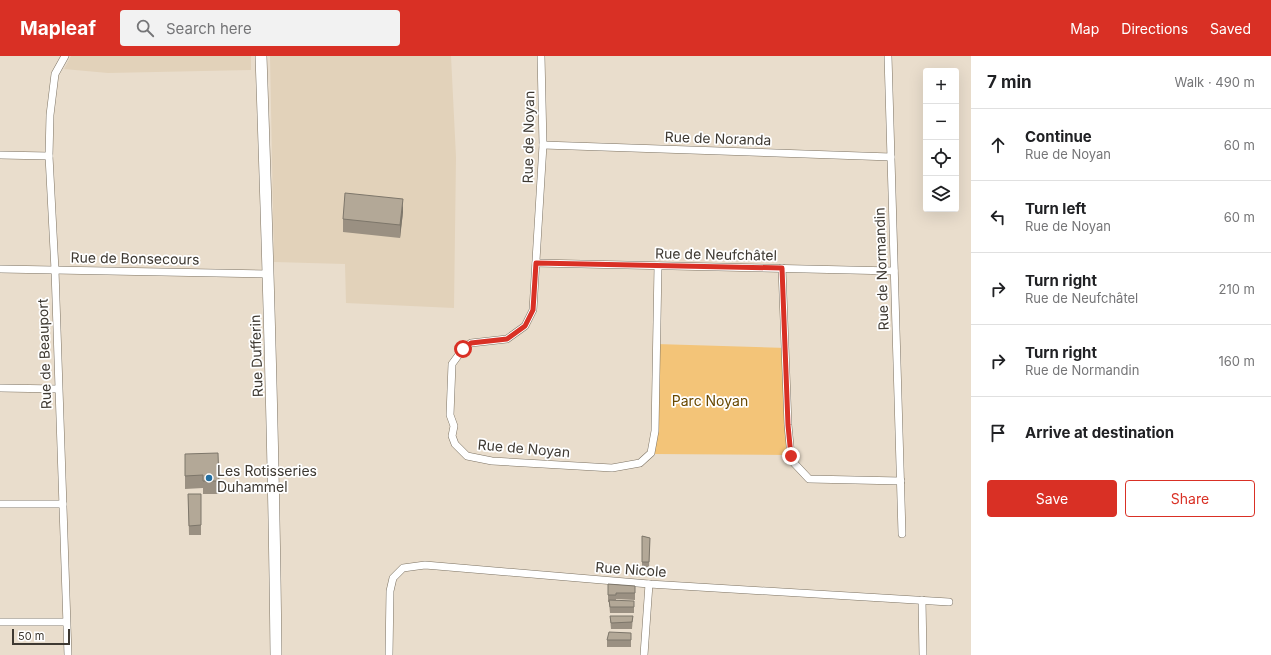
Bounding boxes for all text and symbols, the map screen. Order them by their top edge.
search box [120,10,400,46]
text: Mapleaf [20,17,96,40]
icon: search [134,17,156,39]
text: Search here [166,19,252,38]
text: Map [1070,20,1099,37]
text: Directions [1121,20,1188,37]
text: Saved [1210,20,1251,37]
map controls [923,68,959,212]
button: + [923,68,959,104]
text: 7 min [987,72,1032,92]
text: Walk · 490 m [1175,74,1255,90]
street label: Rue de Noyan [519,91,537,183]
button: − [923,104,959,140]
text: Continue [1025,127,1092,146]
street label: Rue de Noranda [664,128,772,148]
icon: ahead [987,134,1009,156]
text: 60 m [1224,137,1255,153]
button: locate [923,140,959,176]
text: Rue de Noyan [1025,146,1111,162]
button: layers [923,176,959,212]
text: Turn left [1025,199,1086,218]
icon: left [987,206,1009,228]
street label: Rue de Normandin [870,207,892,331]
text: 60 m [1224,209,1255,225]
text: Rue de Noyan [1025,218,1111,234]
street label: Rue de Neufchâtel [655,244,777,264]
street label: Rue de Bonsecours [70,248,200,268]
text: Turn right [1025,271,1097,290]
icon: right [987,278,1009,300]
text: 210 m [1219,281,1255,297]
text: Rue de Neufchâtel [1025,290,1138,306]
street label: Rue de Beauport [34,298,54,410]
street label: Rue Dufferin [246,314,266,398]
route start [454,340,472,358]
text: Turn right [1025,343,1097,362]
icon: right [987,350,1009,372]
text: 160 m [1218,353,1255,369]
text: Rue de Normandin [1025,362,1139,378]
park label: Parc Noyan [672,392,748,409]
icon: arrive [987,422,1009,444]
text: Arrive at destination [1025,423,1174,442]
street label: Rue de Noyan [477,435,571,461]
route end [782,447,800,465]
place label: Les Rotisseries Duhammel [217,462,317,495]
marker: Les Rotisseries Duhammel [204,473,214,483]
button: Save [987,480,1117,517]
button: Share [1125,480,1255,517]
street label: Rue Nicole [595,558,667,580]
scale bar [12,627,70,646]
text: 50 m [18,629,44,643]

